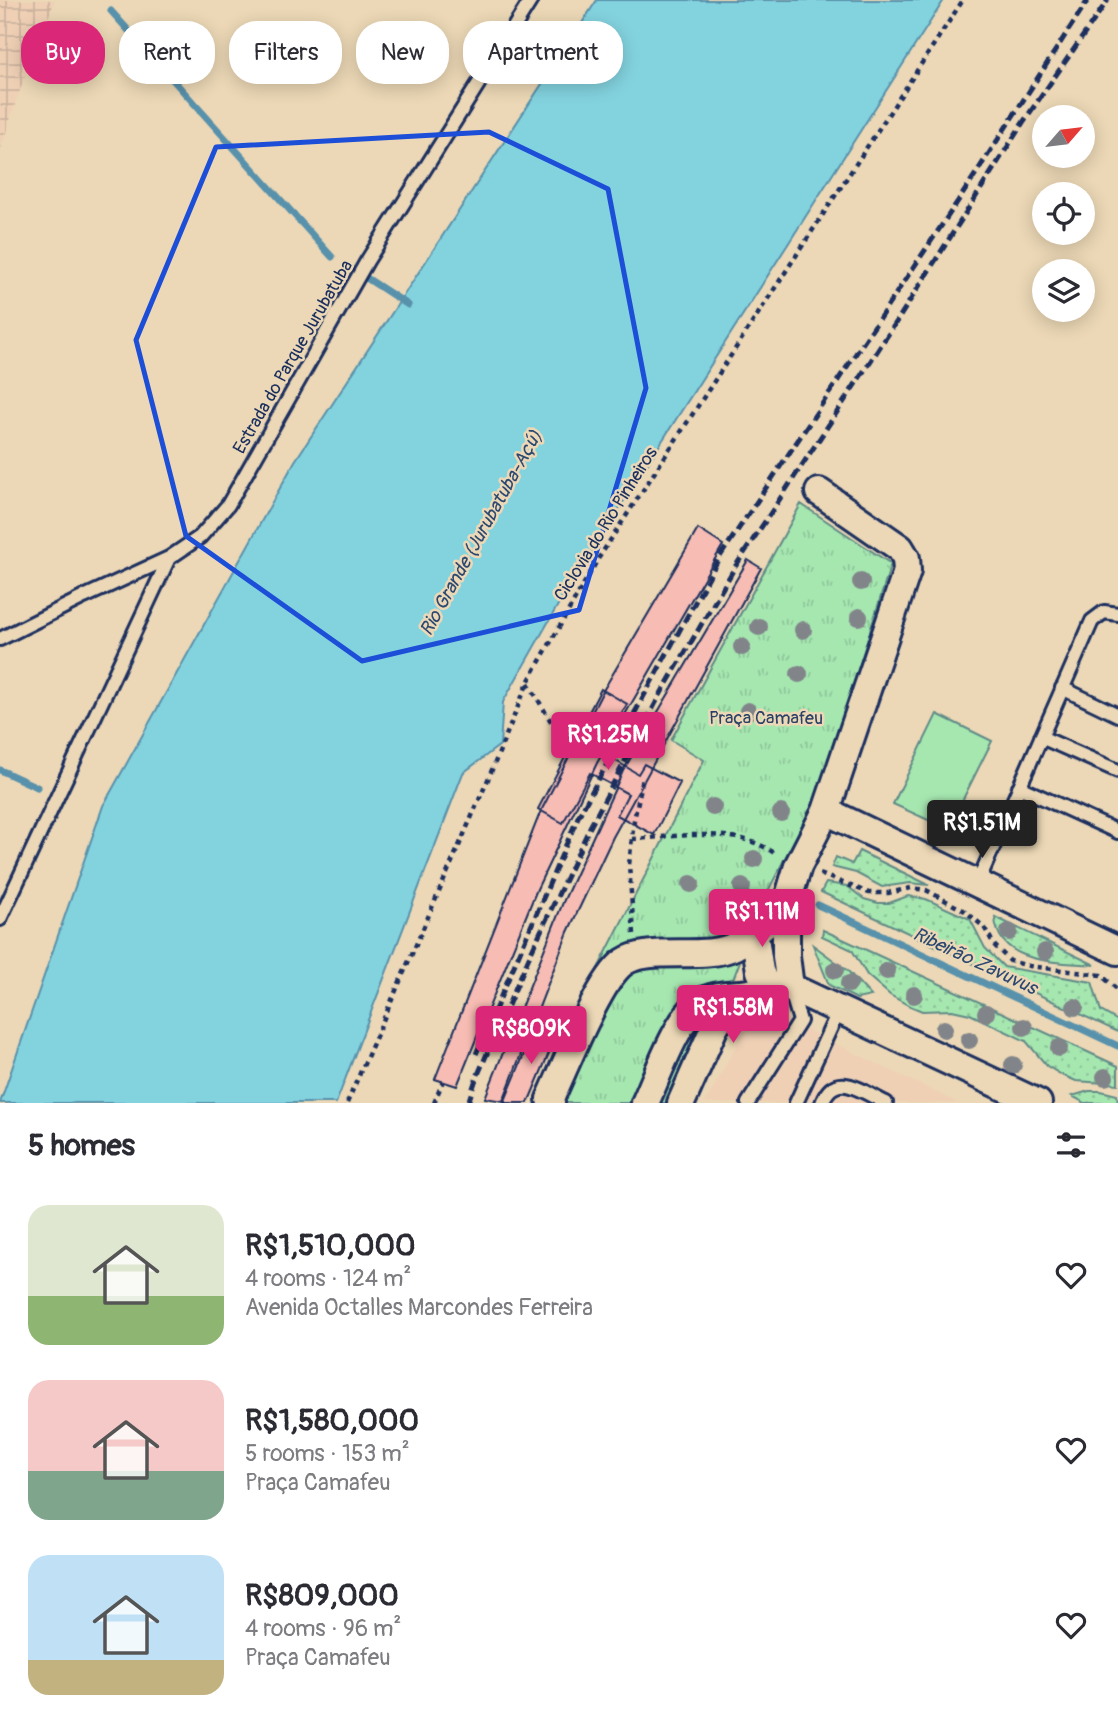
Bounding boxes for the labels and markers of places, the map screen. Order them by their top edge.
pin: R$1.25M [543,712,673,772]
pin: R$1.51M [917,800,1047,860]
pin: R$1.11M [697,890,827,949]
pin: R$1.58M [668,986,798,1045]
pin: R$809K [474,1006,588,1066]

